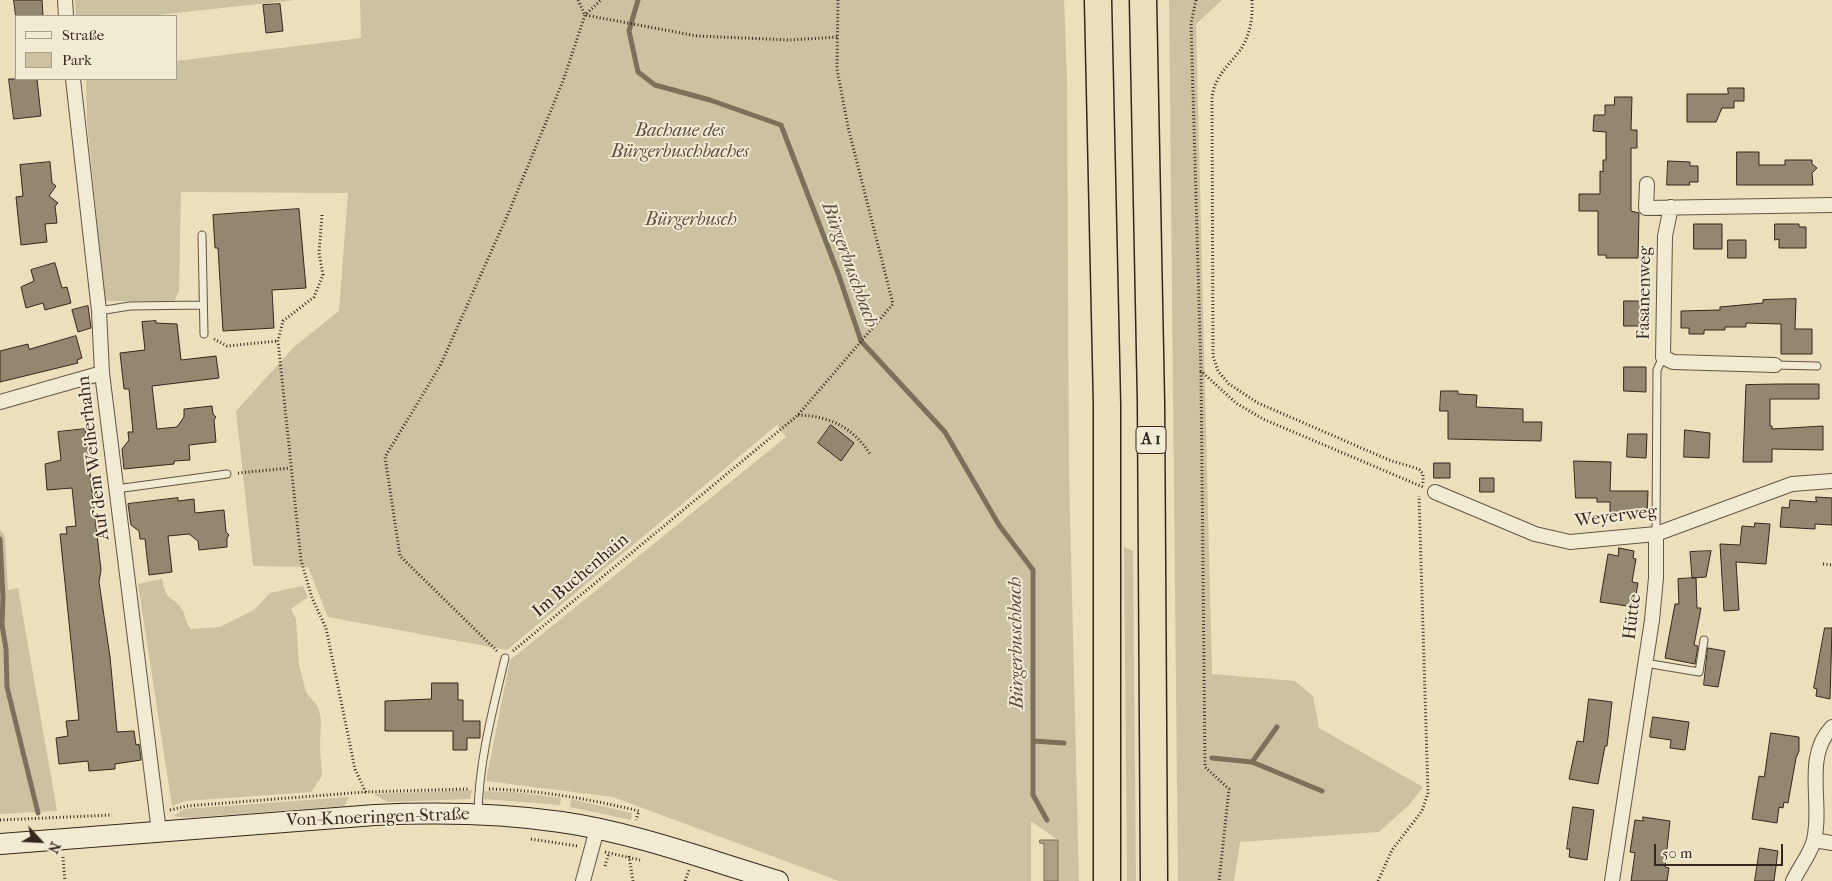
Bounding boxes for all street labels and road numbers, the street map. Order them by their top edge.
street label: Fasanenweg [1633,246,1657,340]
street label: Auf dem Weiherhahn [73,375,115,541]
road number: A 1 [1136,426,1166,454]
street label: Weyerweg [1574,501,1658,533]
street label: Im Buchenhain [528,529,634,623]
street label: Hütte [1619,593,1647,641]
street label: Von-Knoeringen-Straße [286,804,470,832]

